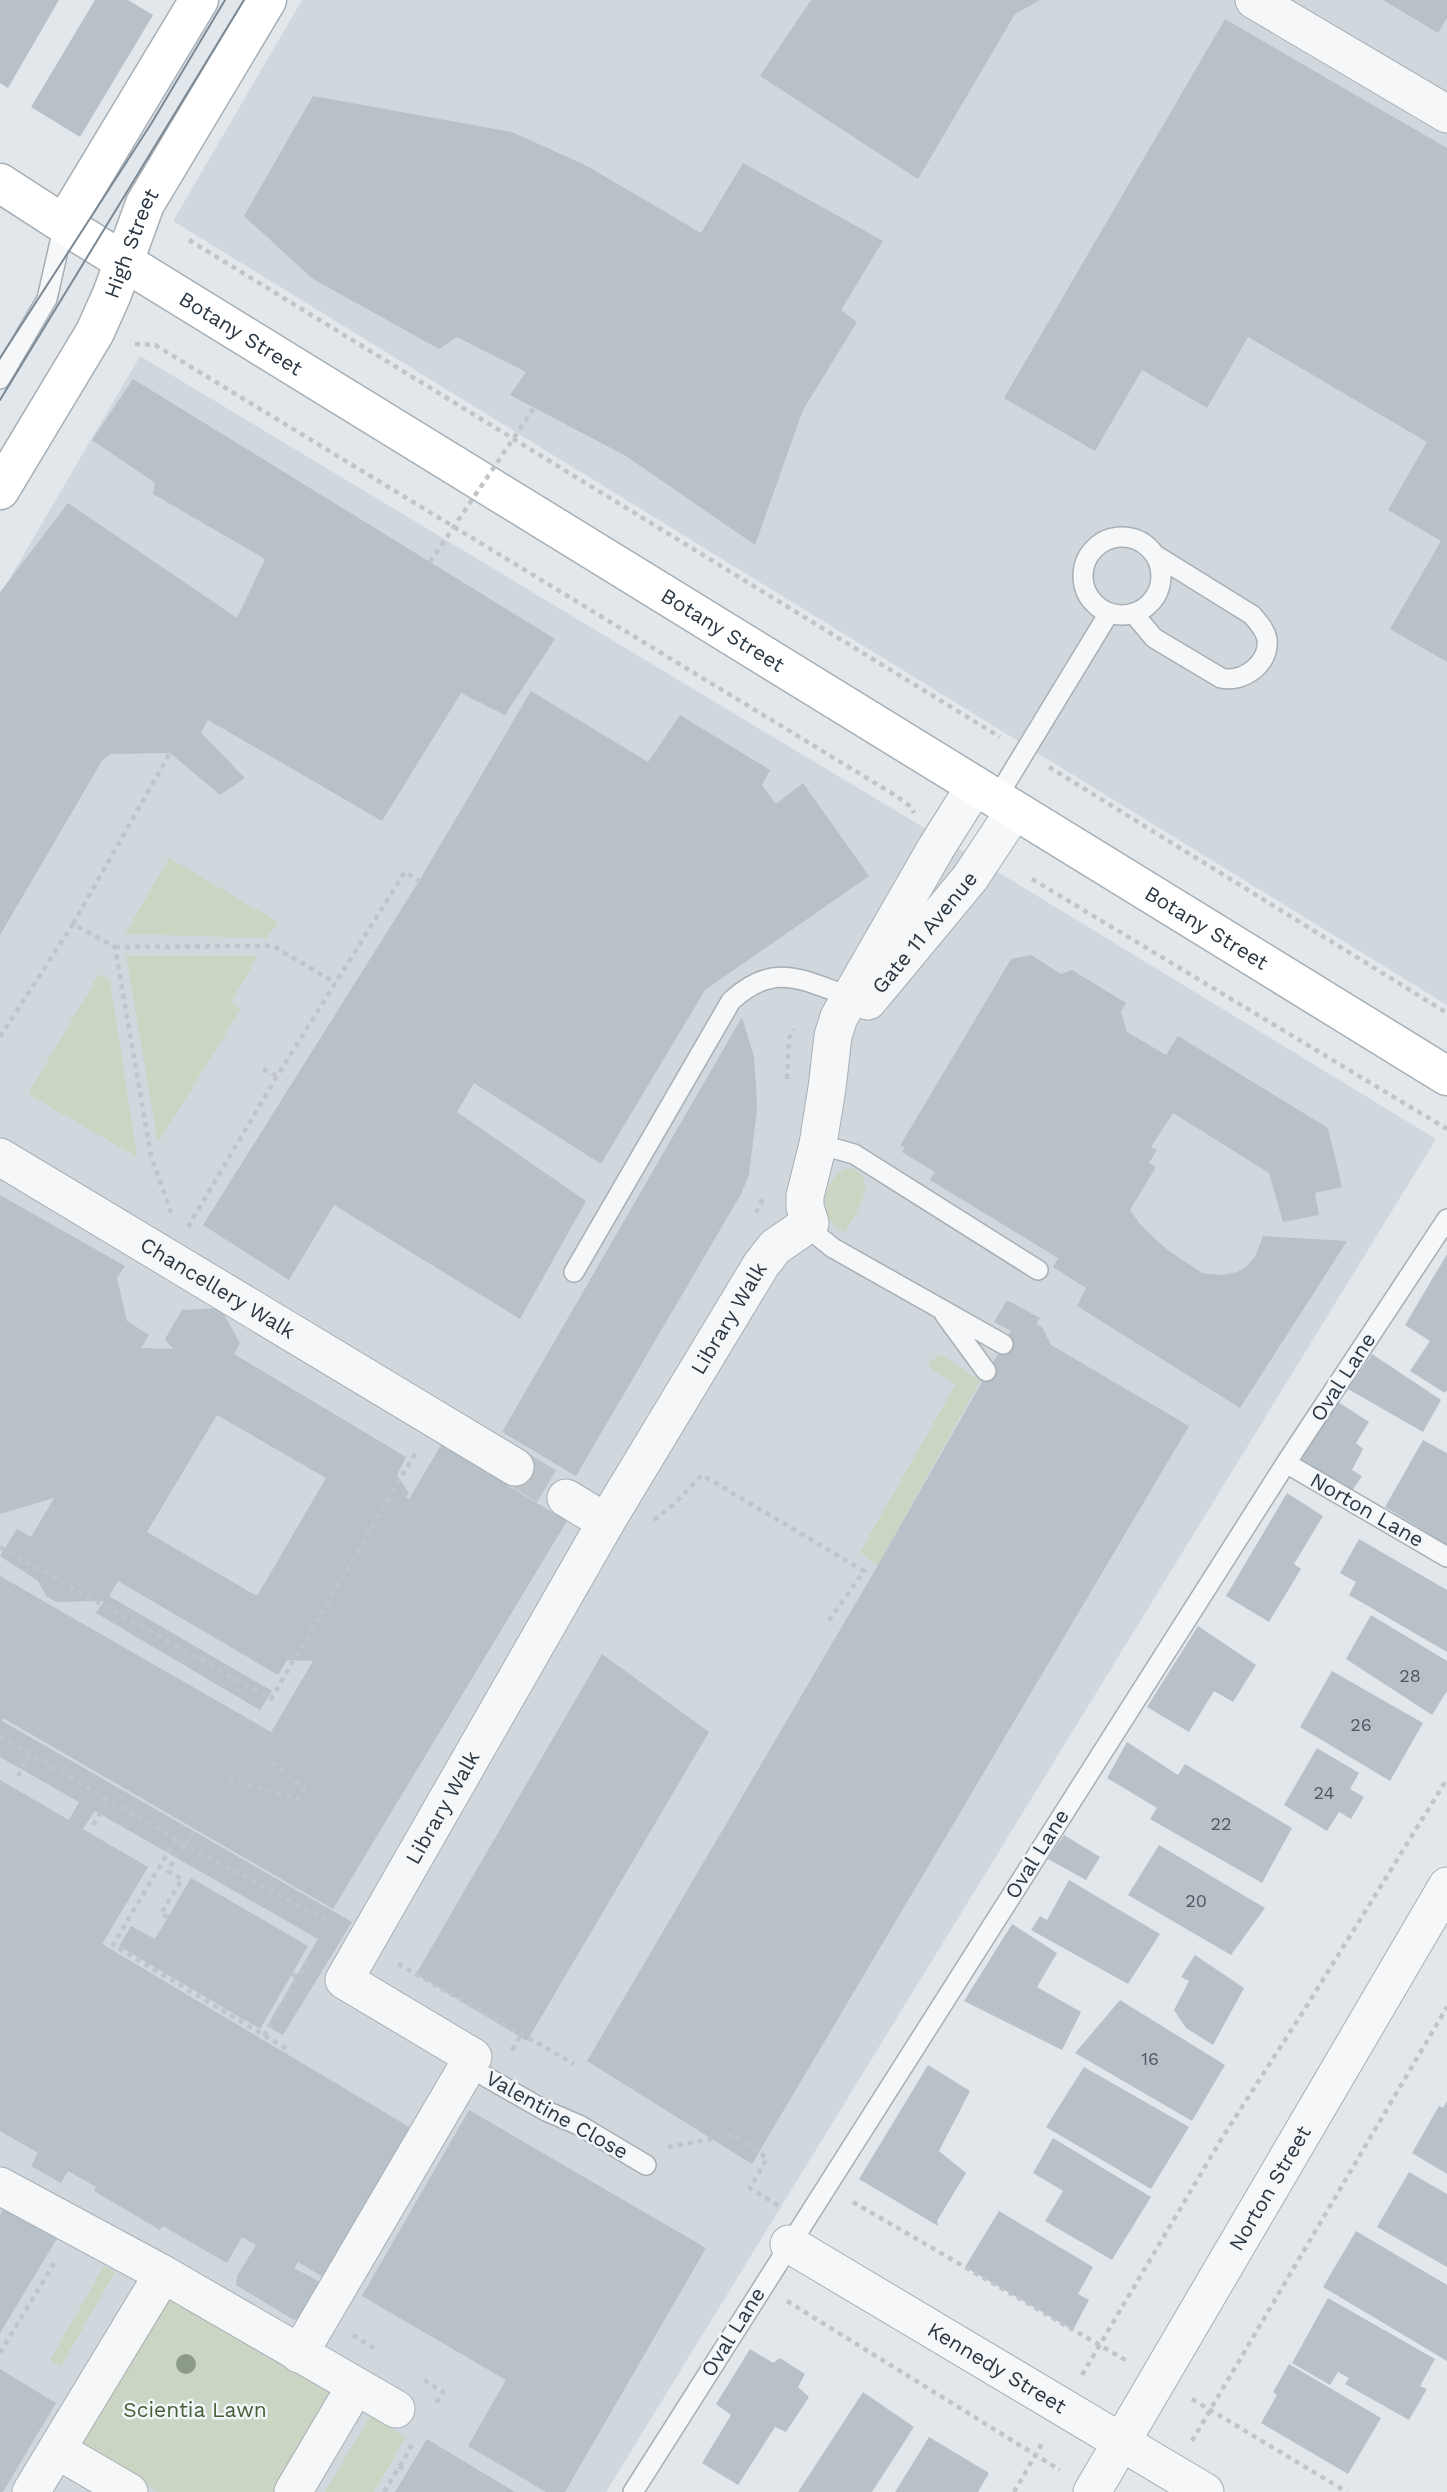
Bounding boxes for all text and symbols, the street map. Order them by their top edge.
street label: High Street [98,183,164,302]
street label: Botany Street [175,286,307,381]
street label: Botany Street [657,582,790,677]
street label: Gate 11 Avenue [866,866,982,998]
street label: Botany Street [1140,880,1273,975]
street label: Chancellery Walk [136,1231,300,1344]
street label: Library Walk [685,1257,772,1379]
street label: Oval Lane [1305,1328,1380,1426]
street label: Norton Lane [1306,1467,1428,1552]
house number: 28 [1399,1665,1421,1686]
house number: 26 [1350,1714,1372,1735]
street label: Library Walk [400,1746,484,1869]
house number: 24 [1314,1782,1334,1803]
street label: Oval Lane [999,1804,1074,1903]
house number: 22 [1211,1813,1232,1834]
house number: 20 [1185,1890,1207,1911]
house number: 16 [1141,2048,1159,2069]
street label: Valentine Close [482,2065,633,2164]
street label: Norton Street [1223,2121,1316,2255]
street label: Oval Lane [695,2282,770,2381]
street label: Kennedy Street [923,2317,1071,2419]
park label: Scientia Lawn [123,2397,267,2422]

